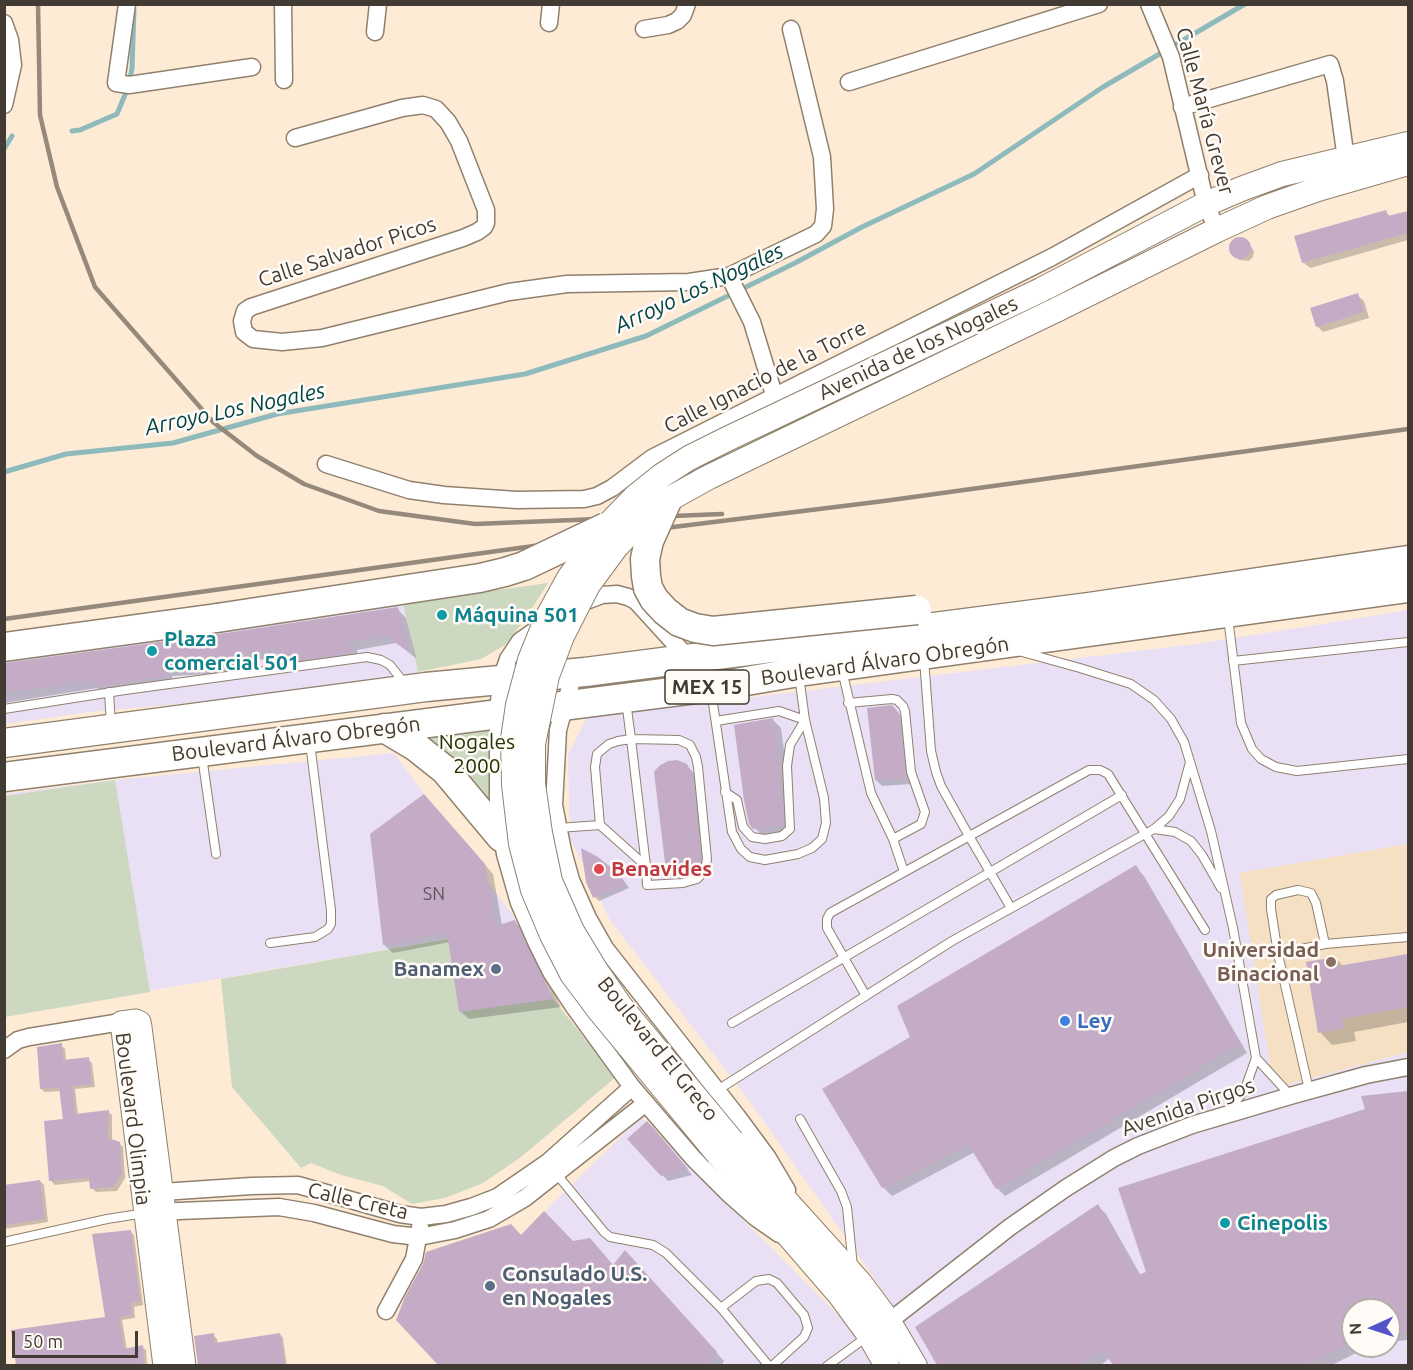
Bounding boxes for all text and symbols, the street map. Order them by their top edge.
street label: Calle María Grever [1171,25,1239,197]
street label: Calle Salvador Picos [255,211,439,293]
water label: Arroyo Los Nogales [610,237,788,339]
street label: Avenida de los Nogales [814,291,1022,405]
street label: Calle Ignacio de la Torre [660,315,870,439]
water label: Arroyo Los Nogales [143,377,327,441]
place label: Máquina 501 [454,602,579,628]
marker: Máquina 501 [435,608,449,622]
place label: Plaza comercial 501 [164,626,300,676]
street label: Boulevard Álvaro Obregón [759,631,1011,691]
marker: Plaza comercial 501 [145,644,159,658]
road number: MEX 15 [665,670,749,704]
street label: Boulevard Álvaro Obregón [170,711,422,767]
park label: Nogales 2000 [439,729,515,779]
place label: Benavides [611,856,712,882]
marker: Benavides [592,862,606,876]
house number: SN [423,883,445,905]
place label: Universidad Binacional [1202,937,1319,987]
marker: Universidad Binacional [1324,955,1338,969]
place label: Banamex [393,956,484,982]
marker: Banamex [489,962,503,976]
street label: Boulevard El Greco [592,972,724,1126]
place label: Ley [1077,1008,1112,1034]
marker: Ley [1058,1014,1072,1028]
street label: Boulevard Olimpia [110,1031,156,1207]
street label: Avenida Pirgos [1118,1072,1258,1142]
street label: Calle Creta [305,1177,411,1225]
place label: Cinepolis [1237,1210,1328,1236]
marker: Cinepolis [1218,1216,1232,1230]
place label: Consulado U.S. en Nogales [502,1261,647,1311]
marker: Consulado U.S. en Nogales [483,1279,497,1293]
north arrow [1341,1298,1401,1358]
scale bar [15,1319,141,1357]
text: N [1346,1322,1364,1335]
text: 50 m [23,1331,63,1351]

